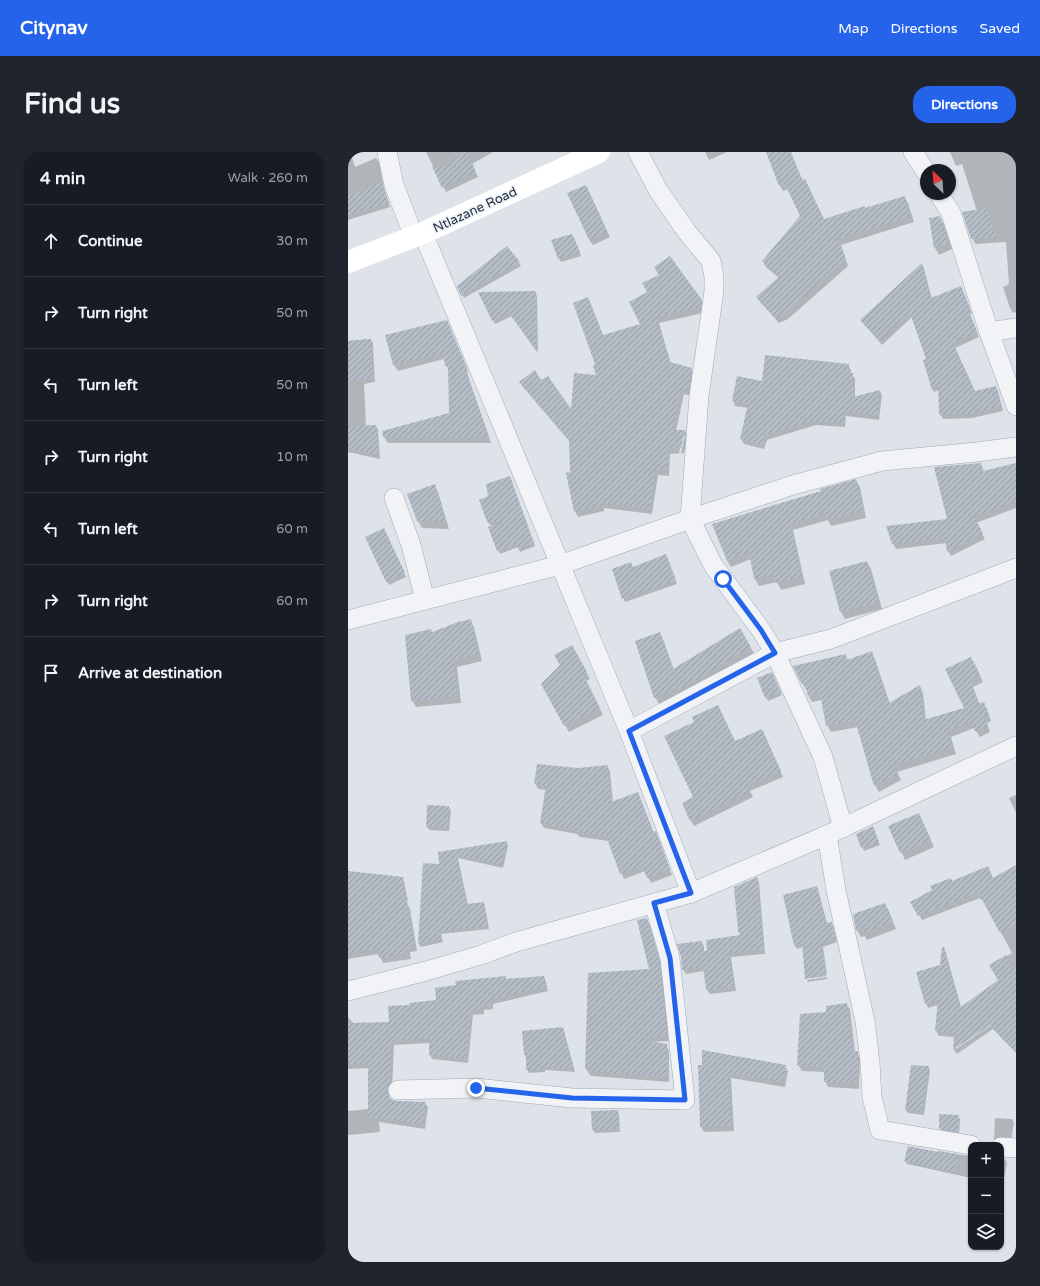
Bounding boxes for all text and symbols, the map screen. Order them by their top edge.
text: Citynav [20,17,87,39]
text: Map [838,20,869,37]
text: Directions [891,20,958,37]
text: Saved [980,20,1020,37]
button: Directions [913,86,1016,123]
text: Find us [24,87,120,121]
north arrow [920,164,956,200]
text: 4 min [40,168,85,189]
text: Walk · 260 m [228,170,308,186]
street label: Ntlazane Road [430,184,520,236]
icon: ahead [40,230,62,252]
text: Continue [78,232,142,250]
text: 30 m [276,233,308,249]
icon: right [40,302,62,324]
text: Turn right [78,304,148,322]
text: 50 m [276,305,308,321]
icon: left [40,374,62,396]
text: Turn left [78,376,138,394]
text: 50 m [276,377,308,393]
icon: right [40,446,62,468]
text: Turn right [78,448,148,466]
text: 10 m [276,449,308,465]
icon: left [40,518,62,540]
text: Turn left [78,520,138,538]
text: 60 m [276,521,308,537]
route start [714,570,732,588]
icon: right [40,590,62,612]
text: Turn right [78,592,148,610]
text: 60 m [276,593,308,609]
icon: arrive [40,662,62,684]
text: Arrive at destination [78,664,222,682]
route end [467,1079,485,1097]
map controls [968,1142,1004,1250]
button: + [968,1142,1004,1178]
button: − [968,1178,1004,1214]
button: layers [968,1214,1004,1250]

